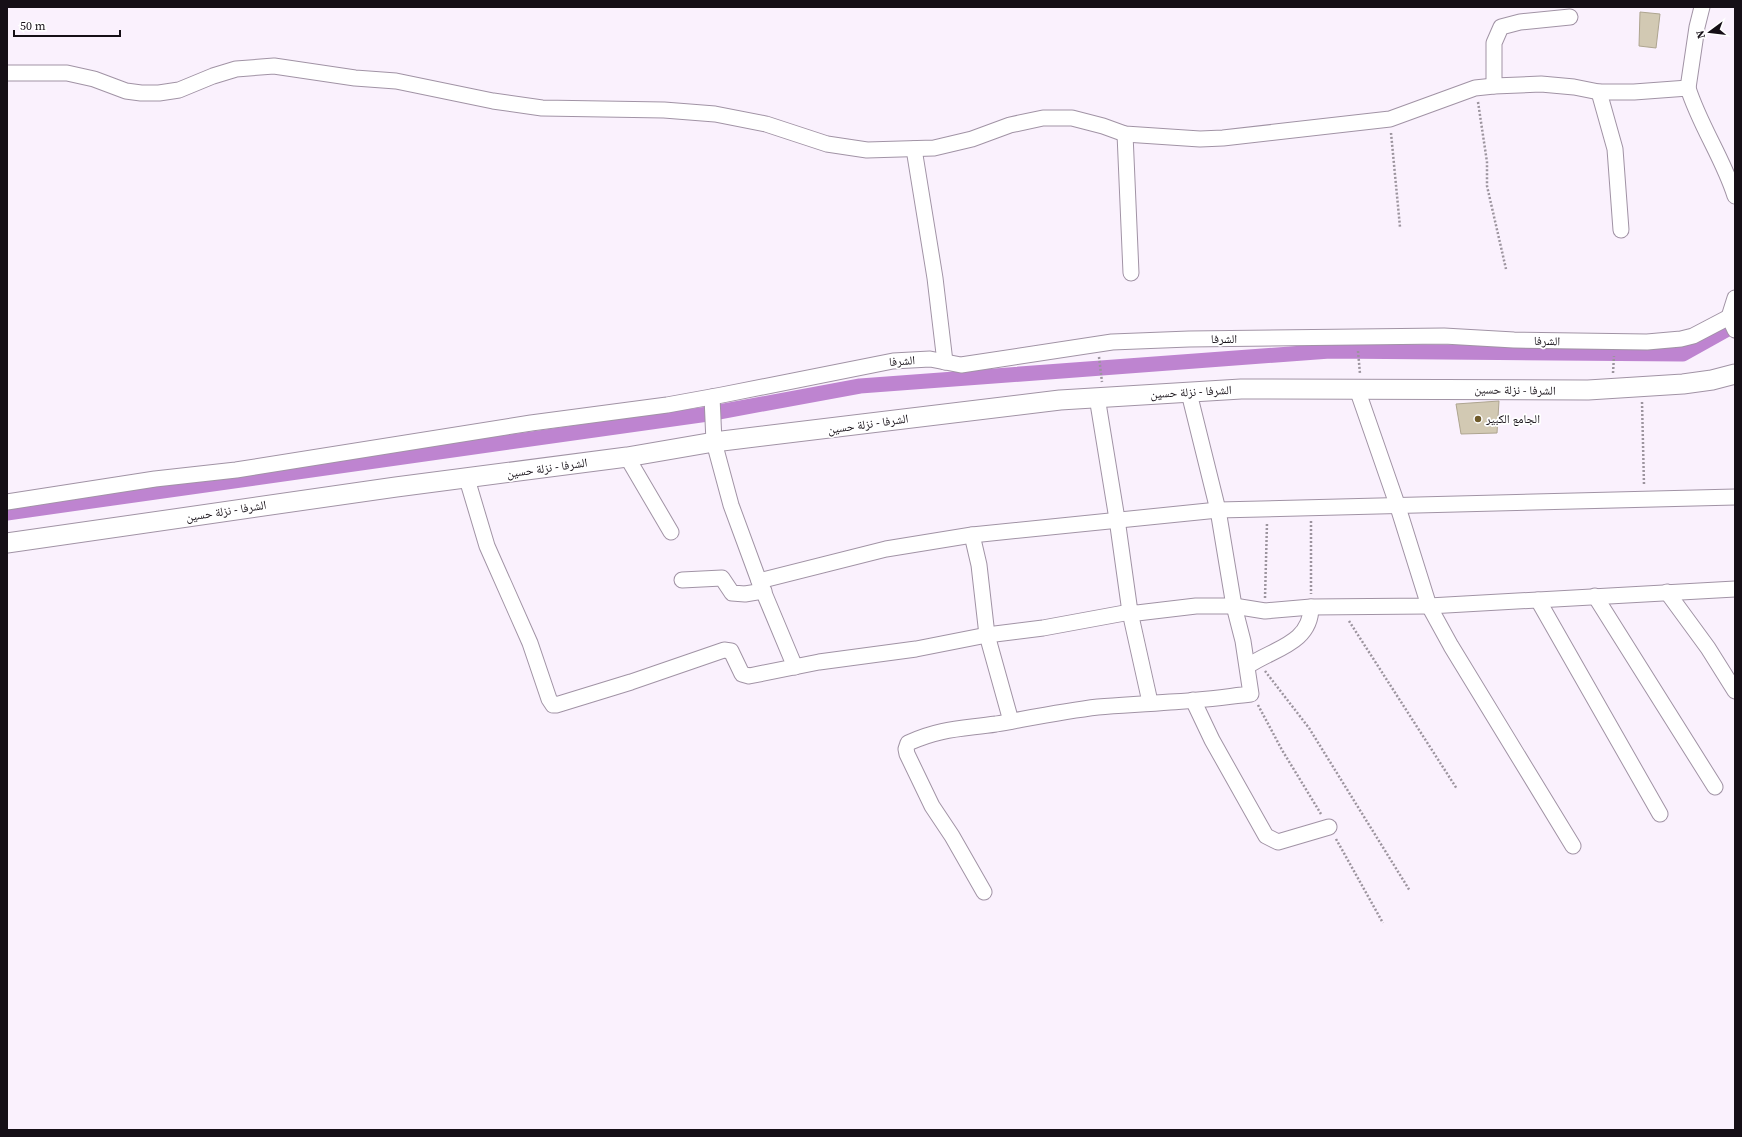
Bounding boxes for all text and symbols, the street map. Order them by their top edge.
scale bar [14,12,120,38]
north arrow [1690,12,1730,52]
text: 50 m [20,18,46,34]
text: N [1693,29,1709,40]
street label: الشرفا [1211,331,1237,347]
street label: الشرفا [1534,333,1560,349]
street label: الشرفا [888,352,916,370]
street label: الشرفا - نزلة حسين [1474,381,1556,399]
street label: الشرفا - نزلة حسين [1150,382,1232,402]
street label: الشرفا - نزلة حسين [827,410,910,438]
place label: الجامع الكبير [1485,411,1540,427]
marker: الجامع الكبير [1473,414,1483,424]
street label: الشرفا - نزلة حسين [506,454,589,482]
street label: الشرفا - نزلة حسين [185,497,268,525]

